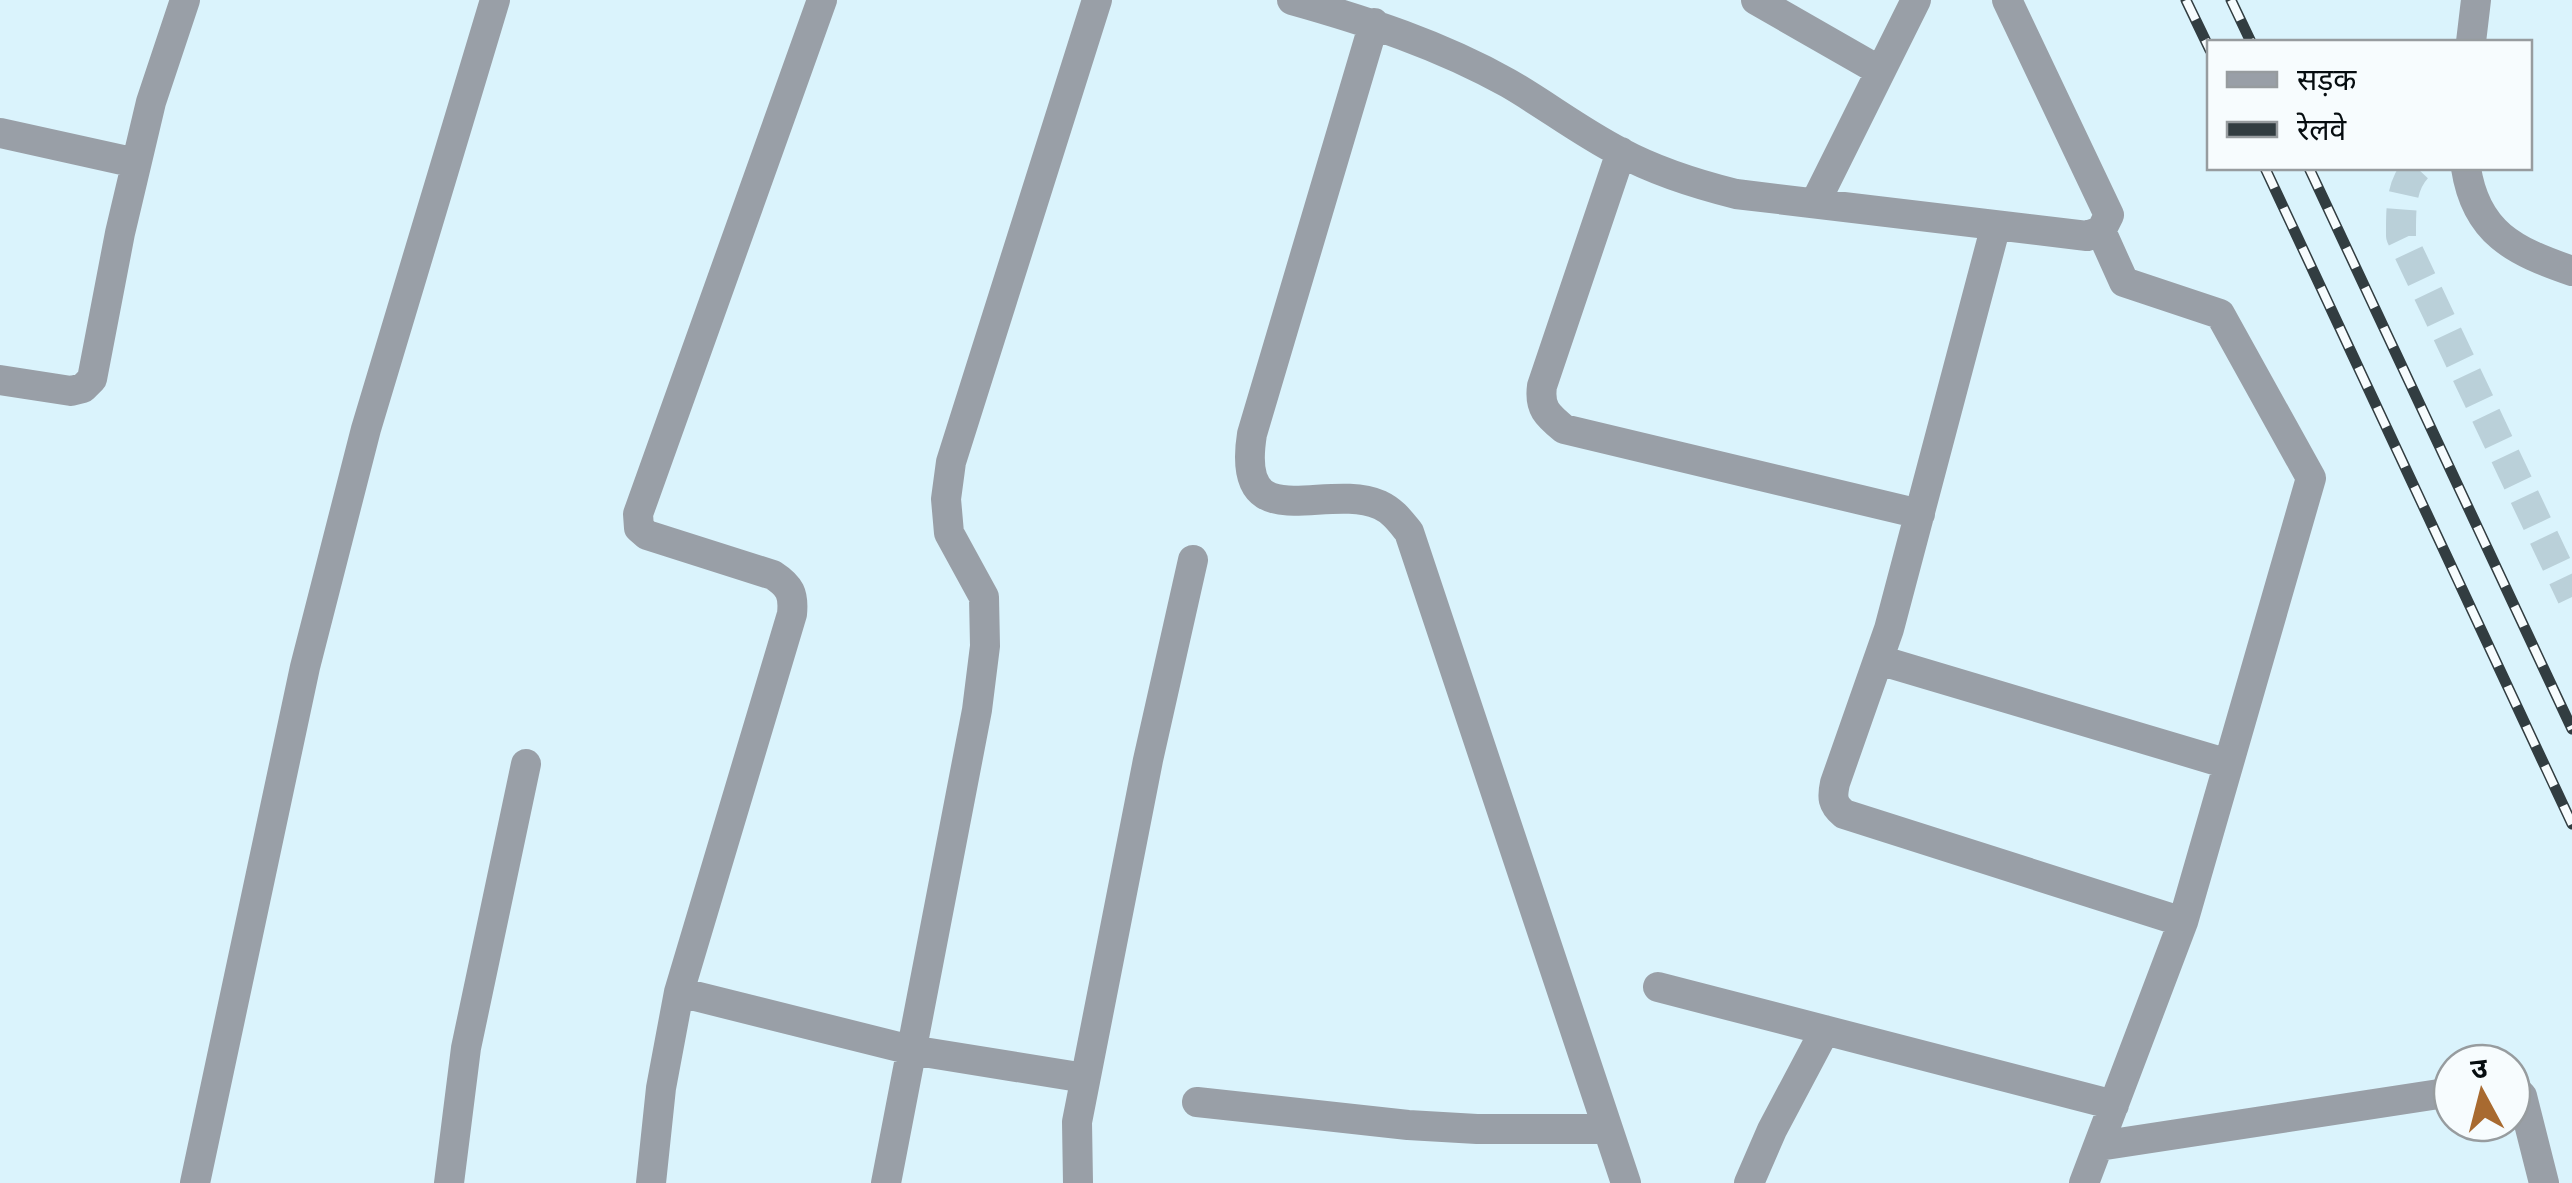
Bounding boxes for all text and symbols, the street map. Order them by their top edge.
legend [2207,40,2532,170]
text: सड़क [2297,62,2357,98]
text: रेलवे [2296,112,2348,148]
north arrow [2432,1043,2532,1143]
text: उ [2469,1051,2490,1086]

